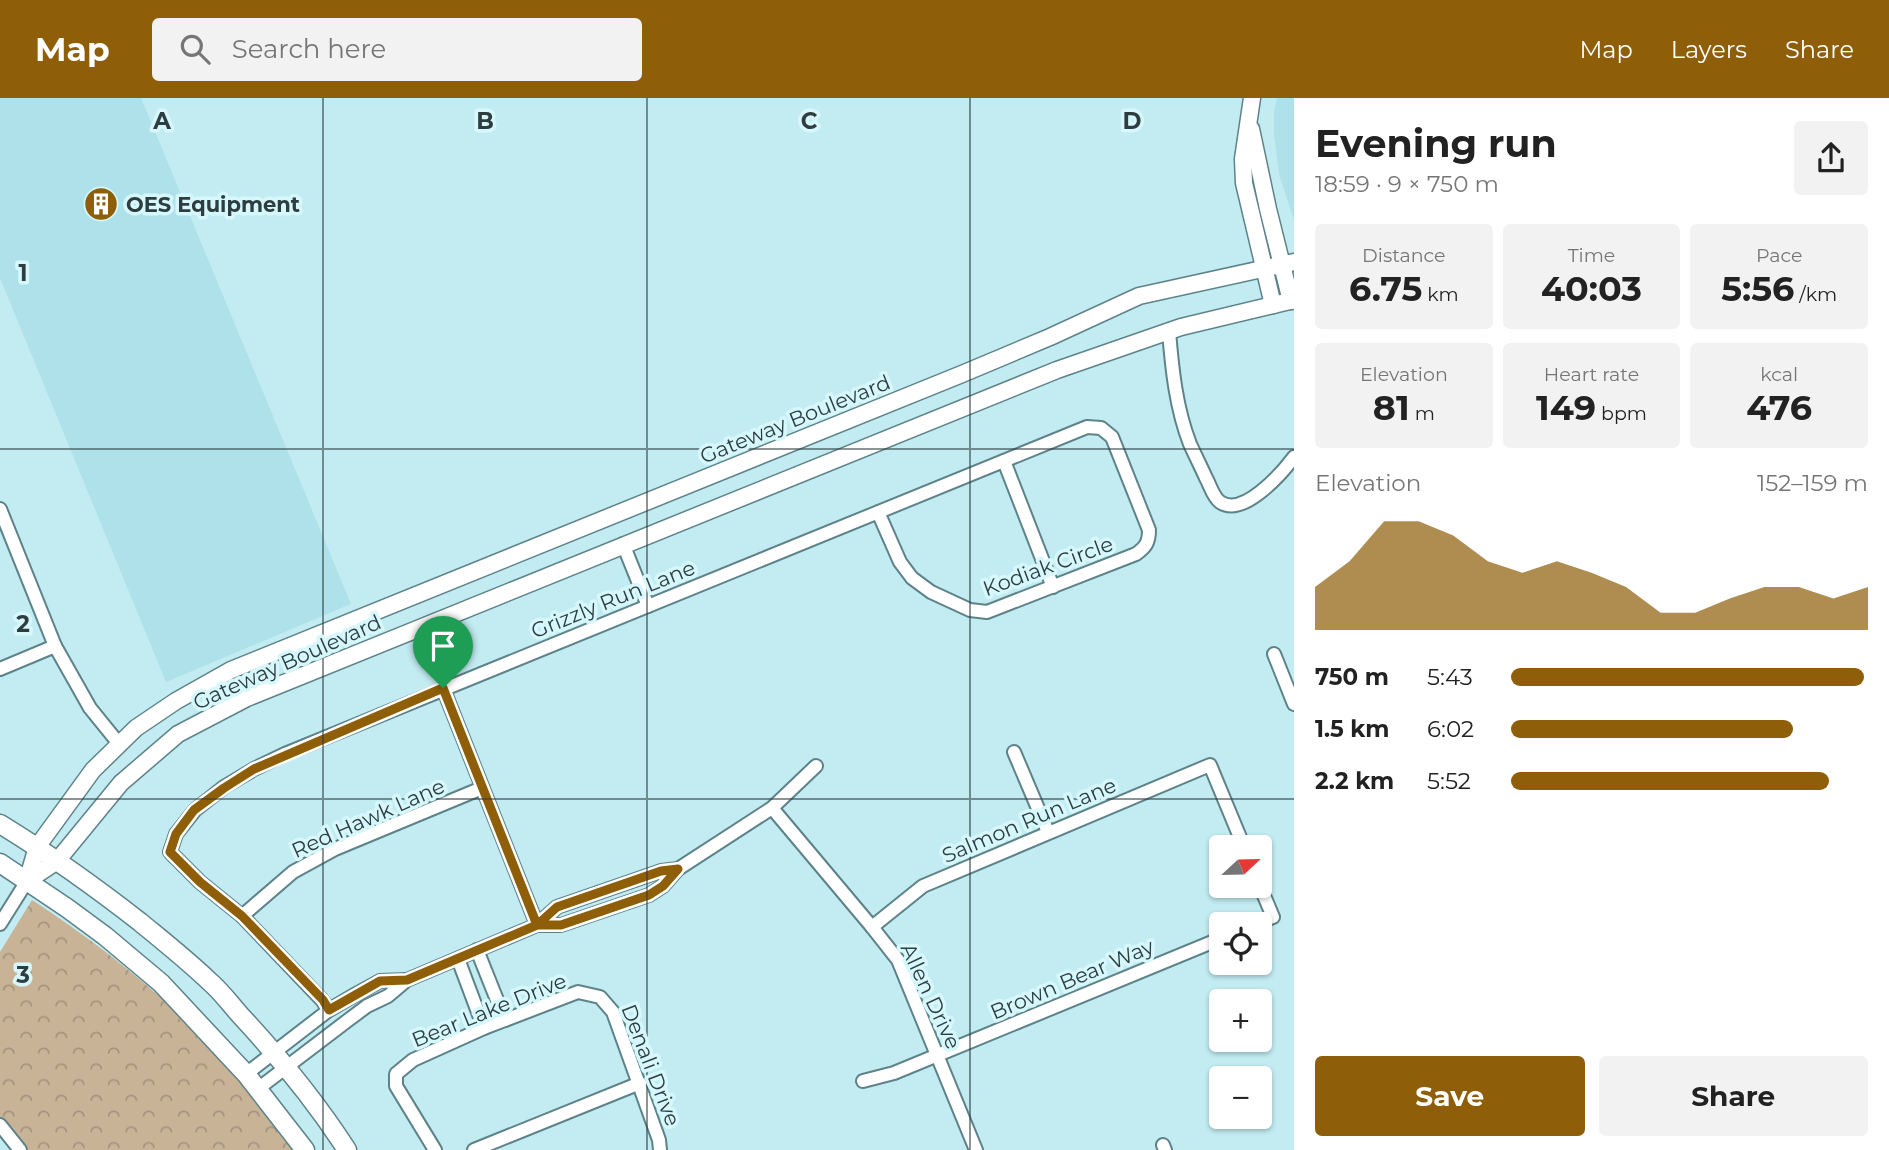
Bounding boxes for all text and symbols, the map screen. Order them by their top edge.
search box [152,18,642,81]
text: Map [35,29,110,69]
icon: search [176,30,214,68]
text: Search here [232,33,386,65]
text: Map [1579,35,1633,64]
text: Layers [1671,35,1747,64]
text: Share [1785,35,1854,64]
text: A [152,107,171,135]
text: B [476,107,494,135]
text: C [801,107,818,135]
text: D [1123,107,1142,135]
text: Evening run [1315,120,1557,167]
button: share [1794,121,1868,195]
text: 18:59 · 9 × 750 m [1315,170,1499,198]
building icon: OES Equipment [82,185,120,223]
place label: OES Equipment [126,192,300,217]
text: Distance [1362,244,1446,267]
text: Time [1568,244,1615,267]
text: Pace [1756,244,1802,267]
text: 1 [18,259,28,287]
text: 6.75 [1349,267,1422,310]
text: 40:03 [1541,267,1642,310]
text: 5:56 [1721,267,1794,310]
text: km [1422,283,1459,306]
text: /km [1794,283,1837,306]
text: Elevation [1360,363,1448,386]
text: Heart rate [1544,363,1639,386]
text: kcal [1760,363,1798,386]
street label: Gateway Boulevard [696,369,894,469]
text: 81 [1373,386,1410,429]
text: 149 [1536,386,1596,429]
text: 476 [1746,386,1812,429]
text: m [1410,402,1435,425]
text: bpm [1596,402,1647,425]
text: Elevation [1315,469,1421,497]
text: 152–159 m [1757,469,1868,497]
street label: Kodiak Circle [980,531,1116,601]
street label: Grizzly Run Lane [527,555,699,643]
street label: Gateway Boulevard [189,609,385,715]
text: 2 [16,610,30,638]
pin [413,616,473,688]
icon: arrive [424,627,462,665]
text: 750 m [1315,663,1389,691]
text: 5:43 [1427,663,1473,691]
text: 1.5 km [1315,715,1389,743]
text: 6:02 [1427,715,1474,743]
text: 2.2 km [1315,767,1394,795]
text: 5:52 [1427,767,1471,795]
street label: Salmon Run Lane [938,772,1120,868]
street label: Red Hawk Lane [288,773,448,863]
north arrow [1209,835,1272,898]
map controls [1209,835,1272,1129]
button: locate [1209,912,1272,975]
street label: Brown Bear Way [987,933,1158,1025]
street label: Allen Drive [896,939,966,1053]
text: 3 [15,961,30,989]
street label: Bear Lake Drive [408,968,570,1052]
button: + [1209,989,1272,1052]
street label: Denali Drive [616,1001,686,1129]
button: Save [1315,1056,1585,1136]
button: Share [1599,1056,1868,1136]
button: − [1209,1066,1272,1129]

